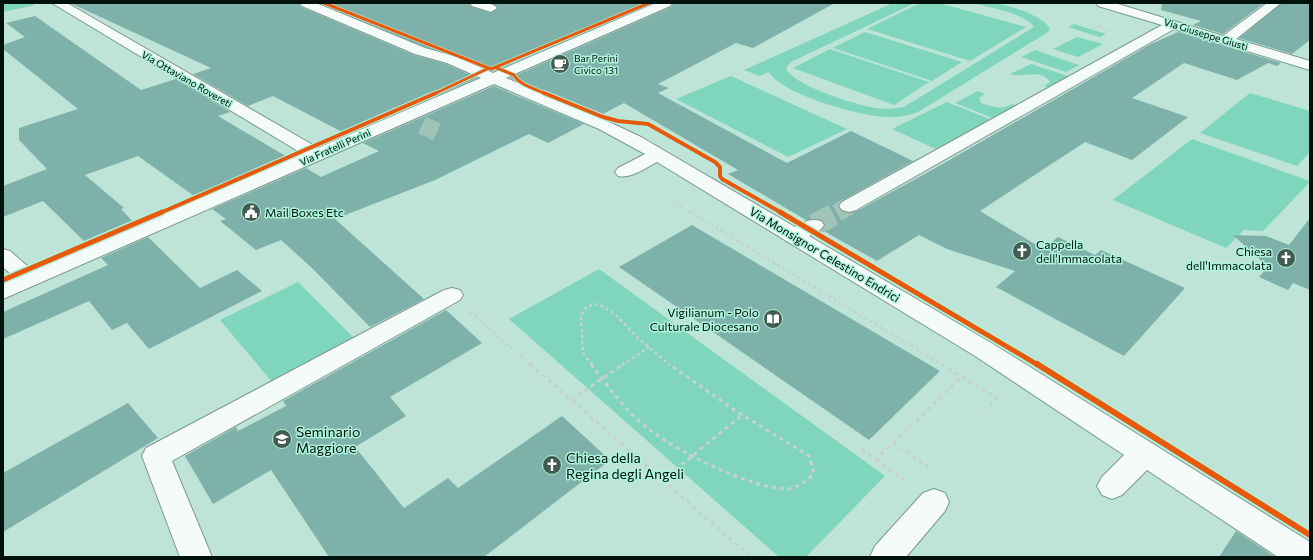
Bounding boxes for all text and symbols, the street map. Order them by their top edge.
street label: Via Giuseppe Giusti [1162,15,1250,53]
street label: Via Ottaviano Rovereti [140,48,234,110]
place label: Bar Perini Civico 131 [574,52,618,76]
cafe icon: Bar Perini Civico 131 [549,53,571,75]
street label: Via Fratelli Perini [298,126,372,168]
public building icon: Mail Boxes Etc [240,201,262,223]
street label: Via Monsignor Celestino Endrici [747,203,903,305]
place label: Mail Boxes Etc [265,205,344,219]
place label: Cappella dell'Immacolata [1036,237,1122,265]
church icon: Cappella dell'Immacolata [1011,240,1033,262]
place label: Chiesa dell'Immacolata [1186,244,1272,272]
church icon: Chiesa dell'Immacolata [1275,247,1297,269]
place label: Vigilianum - Polo Culturale Diocesano [650,305,759,333]
library icon: Vigilianum - Polo Culturale Diocesano [762,308,784,330]
place label: Seminario Maggiore [296,423,360,456]
school or university icon: Seminario Maggiore [271,428,293,450]
place label: Chiesa della Regina degli Angeli [566,449,684,482]
church icon: Chiesa della Regina degli Angeli [541,454,563,476]

